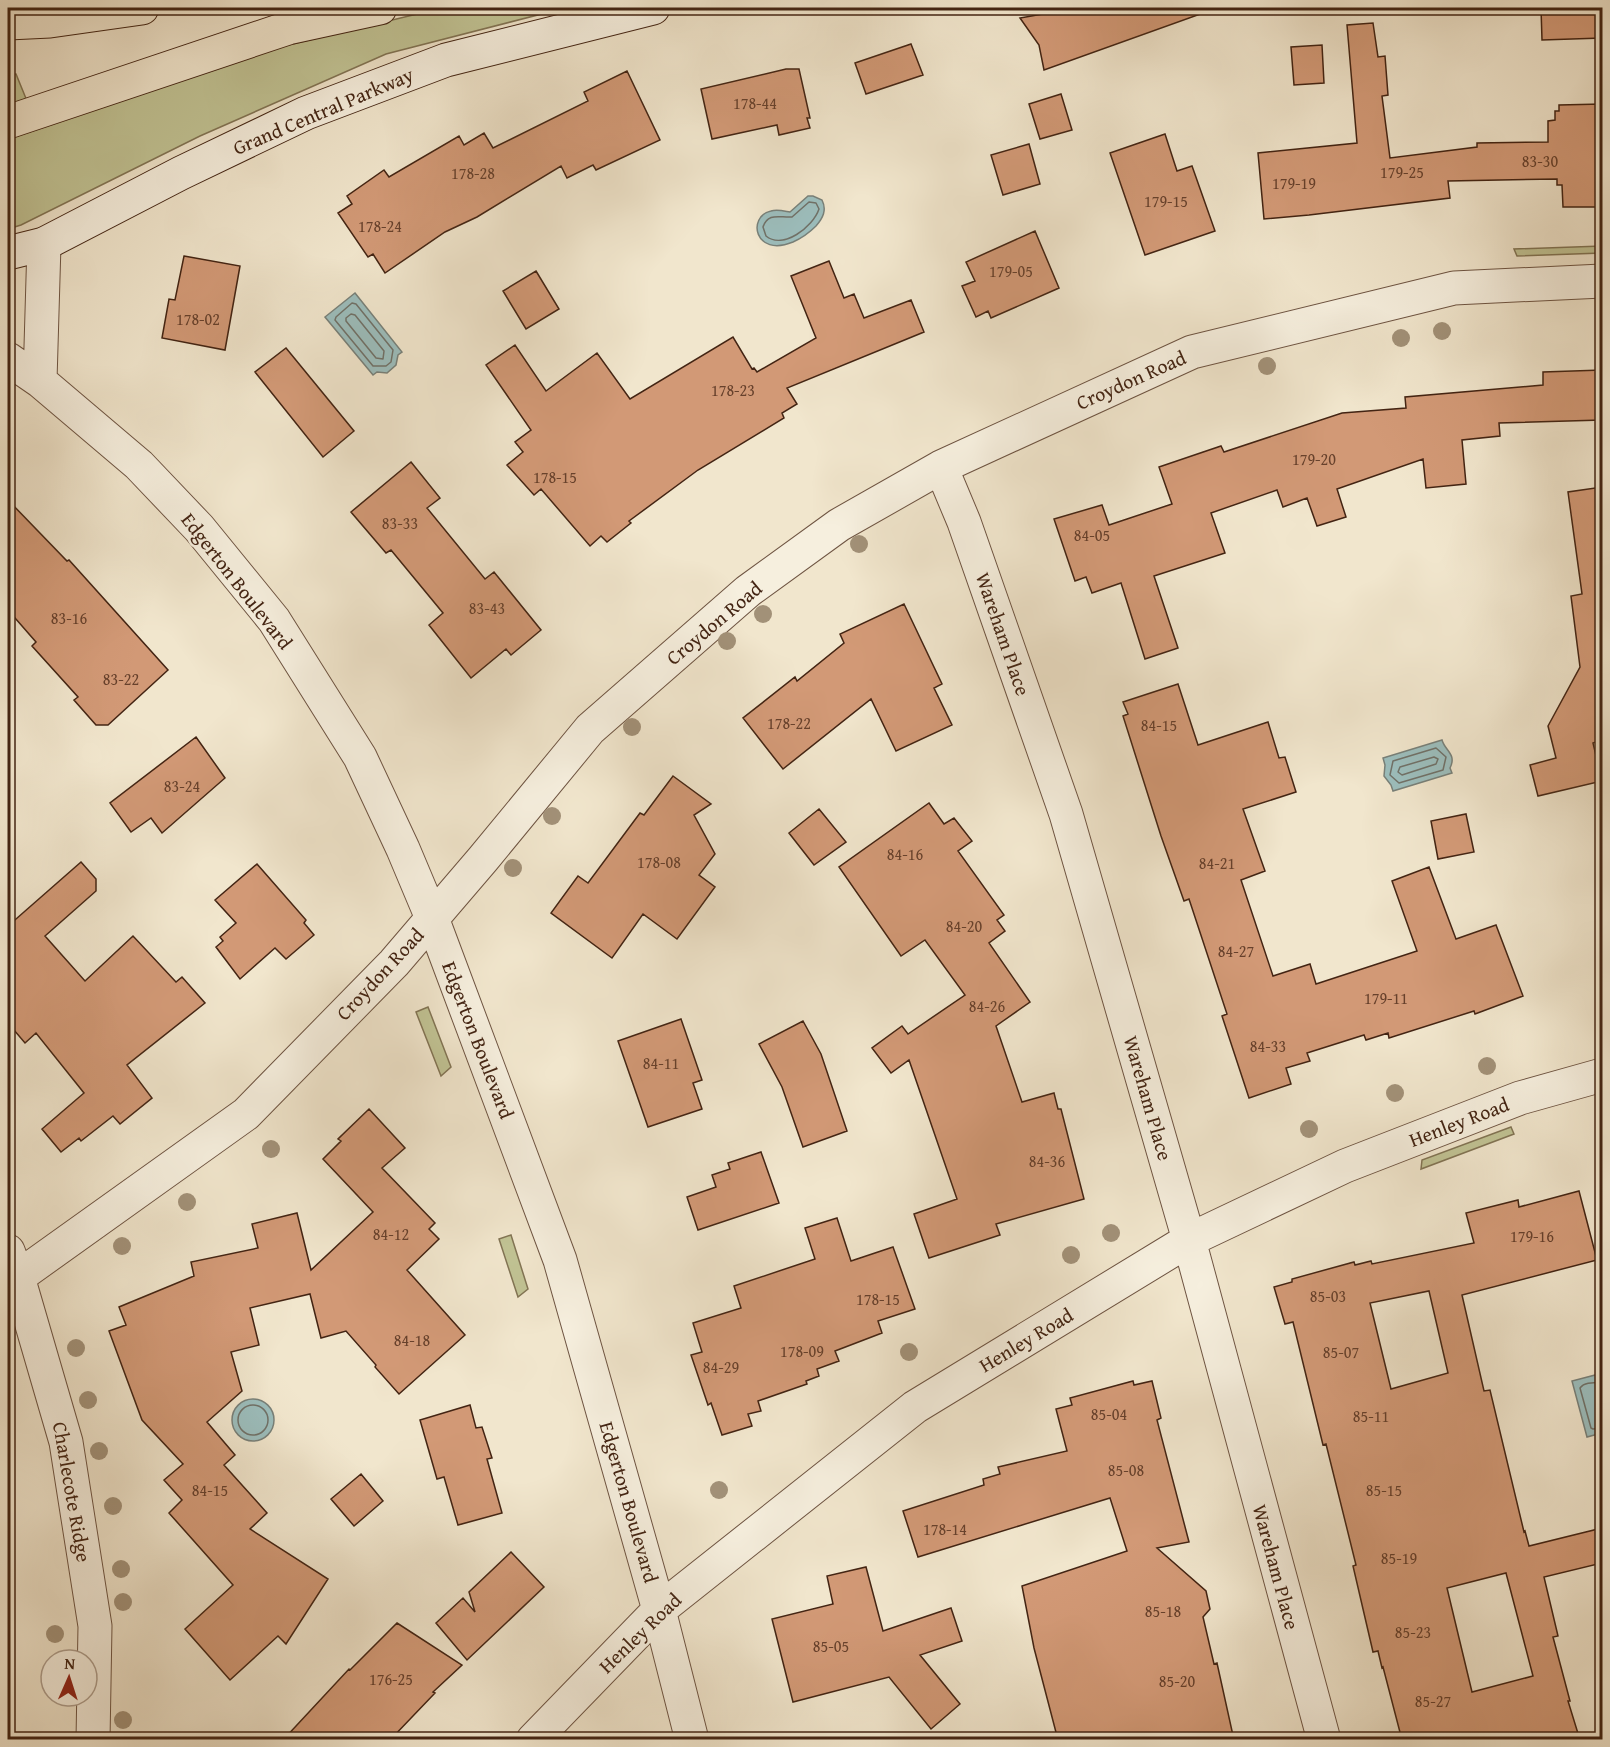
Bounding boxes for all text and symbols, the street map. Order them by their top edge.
street label: Grand Central Parkway [228,59,418,162]
house number: 178-44 [733,91,777,115]
house number: 83-30 [1522,149,1558,173]
house number: 179-25 [1380,160,1424,184]
house number: 178-28 [451,161,495,185]
house number: 179-19 [1272,171,1316,195]
house number: 179-15 [1144,189,1188,213]
house number: 178-24 [358,214,402,238]
house number: 179-05 [989,259,1033,283]
house number: 178-02 [176,307,220,331]
street label: Croydon Road [1071,342,1191,417]
house number: 178-23 [711,378,755,402]
house number: 179-20 [1292,447,1336,471]
house number: 178-15 [533,465,577,489]
street label: Edgerton Boulevard [175,506,300,655]
house number: 83-33 [382,511,418,535]
house number: 84-05 [1074,523,1110,547]
street label: Wareham Place [969,568,1038,699]
street label: Croydon Road [659,574,768,671]
house number: 83-43 [469,596,505,620]
house number: 83-16 [51,606,87,630]
house number: 83-22 [103,667,139,691]
house number: 178-22 [767,711,811,735]
house number: 84-15 [1141,713,1177,737]
house number: 83-24 [164,774,200,798]
house number: 84-16 [887,842,923,866]
house number: 178-08 [637,850,681,874]
house number: 84-21 [1199,851,1235,875]
house number: 84-20 [946,914,982,938]
street label: Croydon Road [329,921,430,1026]
house number: 84-27 [1218,939,1254,963]
street label: Edgerton Boulevard [435,957,522,1123]
house number: 179-11 [1364,986,1408,1010]
house number: 84-26 [969,994,1005,1018]
street label: Wareham Place [1117,1032,1180,1164]
house number: 84-33 [1250,1034,1286,1058]
house number: 84-11 [643,1051,679,1075]
street label: Henley Road [1405,1089,1513,1154]
house number: 84-36 [1029,1149,1065,1173]
house number: 84-12 [373,1222,409,1246]
house number: 179-16 [1510,1224,1554,1248]
house number: 85-03 [1310,1284,1346,1308]
house number: 178-15 [856,1287,900,1311]
street label: Henley Road [973,1300,1079,1379]
house number: 84-18 [394,1328,430,1352]
house number: 178-09 [780,1339,824,1363]
house number: 85-07 [1323,1340,1359,1364]
house number: 84-29 [703,1355,739,1379]
house number: 85-04 [1091,1402,1127,1426]
house number: 85-11 [1353,1404,1389,1428]
street label: Edgerton Boulevard [593,1418,666,1586]
street label: Charlecote Ridge [46,1420,99,1564]
house number: 85-08 [1108,1458,1144,1482]
house number: 84-15 [192,1478,228,1502]
house number: 85-15 [1366,1478,1402,1502]
street label: Wareham Place [1246,1501,1307,1633]
house number: 178-14 [923,1517,967,1541]
house number: 85-19 [1381,1546,1417,1570]
street label: Henley Road [592,1585,688,1680]
house number: 85-18 [1145,1599,1181,1623]
house number: 85-23 [1395,1620,1431,1644]
house number: 85-05 [813,1634,849,1658]
north arrow [39,1648,99,1708]
text: N [64,1651,76,1675]
house number: 176-25 [369,1667,413,1691]
house number: 85-20 [1159,1669,1195,1693]
house number: 85-27 [1415,1689,1451,1713]

